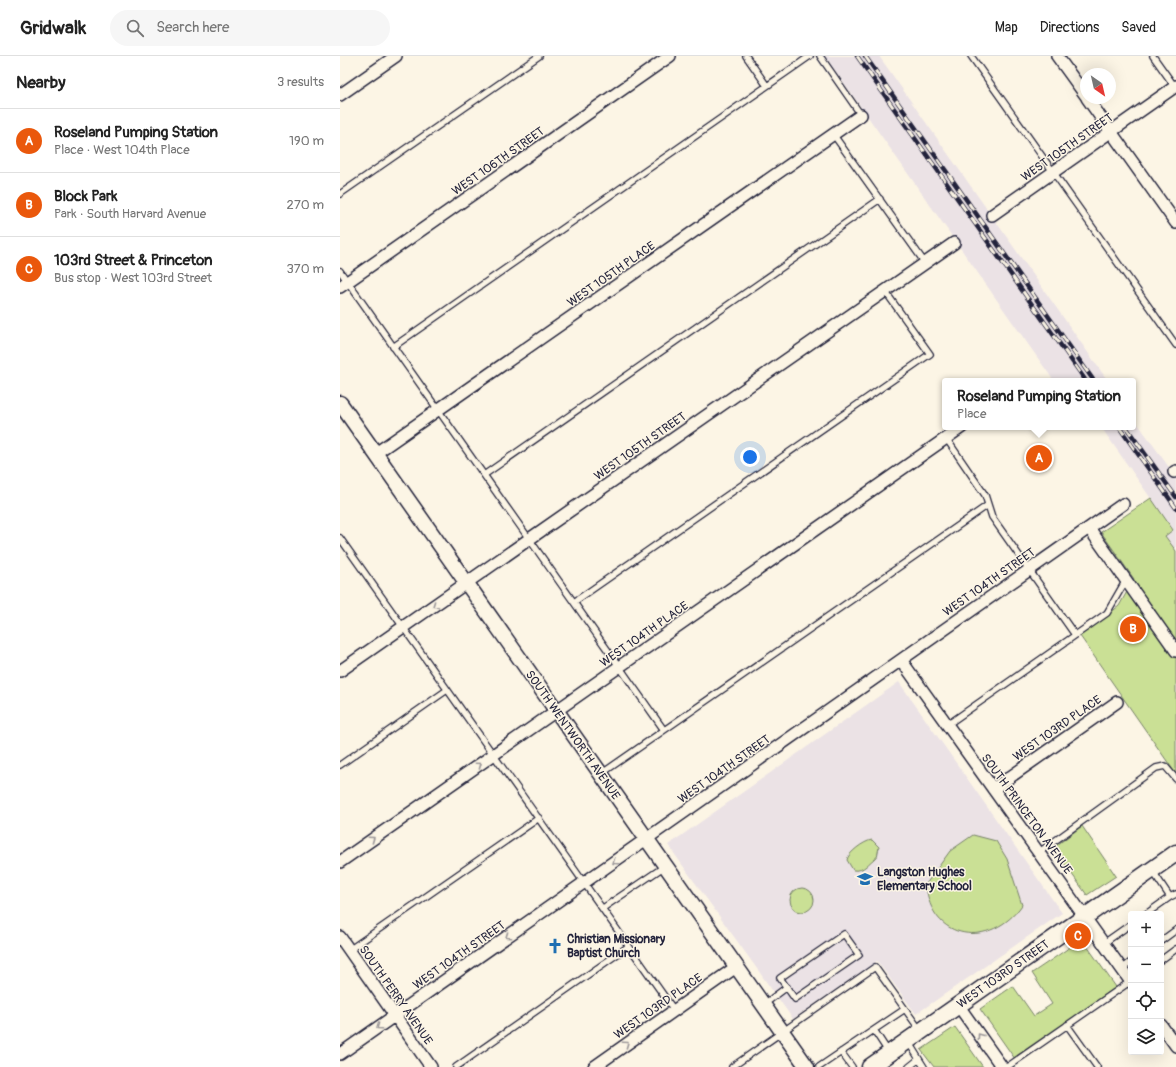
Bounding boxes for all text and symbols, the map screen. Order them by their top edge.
search box [110,10,390,46]
text: Gridwalk [20,16,86,40]
icon: search [124,17,146,39]
text: Search here [156,18,229,37]
text: Map [995,19,1018,36]
text: Directions [1040,19,1099,36]
text: Saved [1121,19,1156,36]
north arrow [1080,68,1116,104]
text: Nearby [16,72,65,93]
text: 3 results [277,74,324,90]
street label: WEST 105TH STREET [1018,110,1116,185]
text: Roseland Pumping Station [54,123,218,142]
street label: WEST 106TH STREET [449,124,548,199]
text: A [25,133,33,149]
text: 190 m [289,133,324,149]
text: Place · West 104th Place [54,142,190,158]
text: Block Park [54,187,118,206]
text: B [25,197,33,213]
text: 270 m [287,197,324,213]
text: Park · South Harvard Avenue [54,206,206,222]
street label: WEST 105TH PLACE [564,238,658,310]
text: 103rd Street & Princeton [54,251,213,270]
text: C [25,261,33,277]
text: 370 m [287,261,324,277]
text: Bus stop · West 103rd Street [54,270,212,286]
popup [942,378,1136,430]
text: Roseland Pumping Station [957,387,1121,406]
text: Place [957,406,986,422]
street label: WEST 105TH STREET [591,409,689,484]
pin: A [1026,443,1052,473]
your location [740,447,760,467]
street label: WEST 104TH STREET [940,545,1039,620]
street label: WEST 104TH PLACE [597,598,691,670]
one-way arrow [432,600,439,607]
pin: B [1120,614,1146,644]
street label: SOUTH WENTWORTH AVENUE [522,668,623,803]
street label: WEST 103RD PLACE [1010,692,1104,764]
street label: WEST 104TH STREET [675,732,774,807]
street label: SOUTH PRINCETON AVENUE [978,751,1075,877]
one-way arrow [475,762,482,770]
one-way arrow [368,836,375,844]
one-way arrow [612,857,619,865]
place label: Langston Hughes Elementary School [877,865,972,894]
school or university icon: Langston Hughes Elementary School [856,870,874,888]
map controls [1128,911,1164,1055]
button: + [1128,911,1164,947]
street label: WEST 104TH STREET [410,918,509,993]
pin: C [1065,921,1091,951]
one-way arrow [505,931,512,939]
place label: Christian Missionary Baptist Church [567,932,666,961]
church icon: Christian Missionary Baptist Church [546,937,564,955]
street label: WEST 103RD STREET [954,937,1053,1012]
street label: SOUTH PERRY AVENUE [356,943,436,1048]
button: − [1128,947,1164,983]
street label: WEST 103RD PLACE [611,970,705,1042]
button: locate [1128,983,1164,1019]
button: layers [1128,1019,1164,1055]
one-way arrow [376,1022,383,1029]
one-way arrow [978,1034,985,1041]
one-way arrow [622,1042,629,1049]

